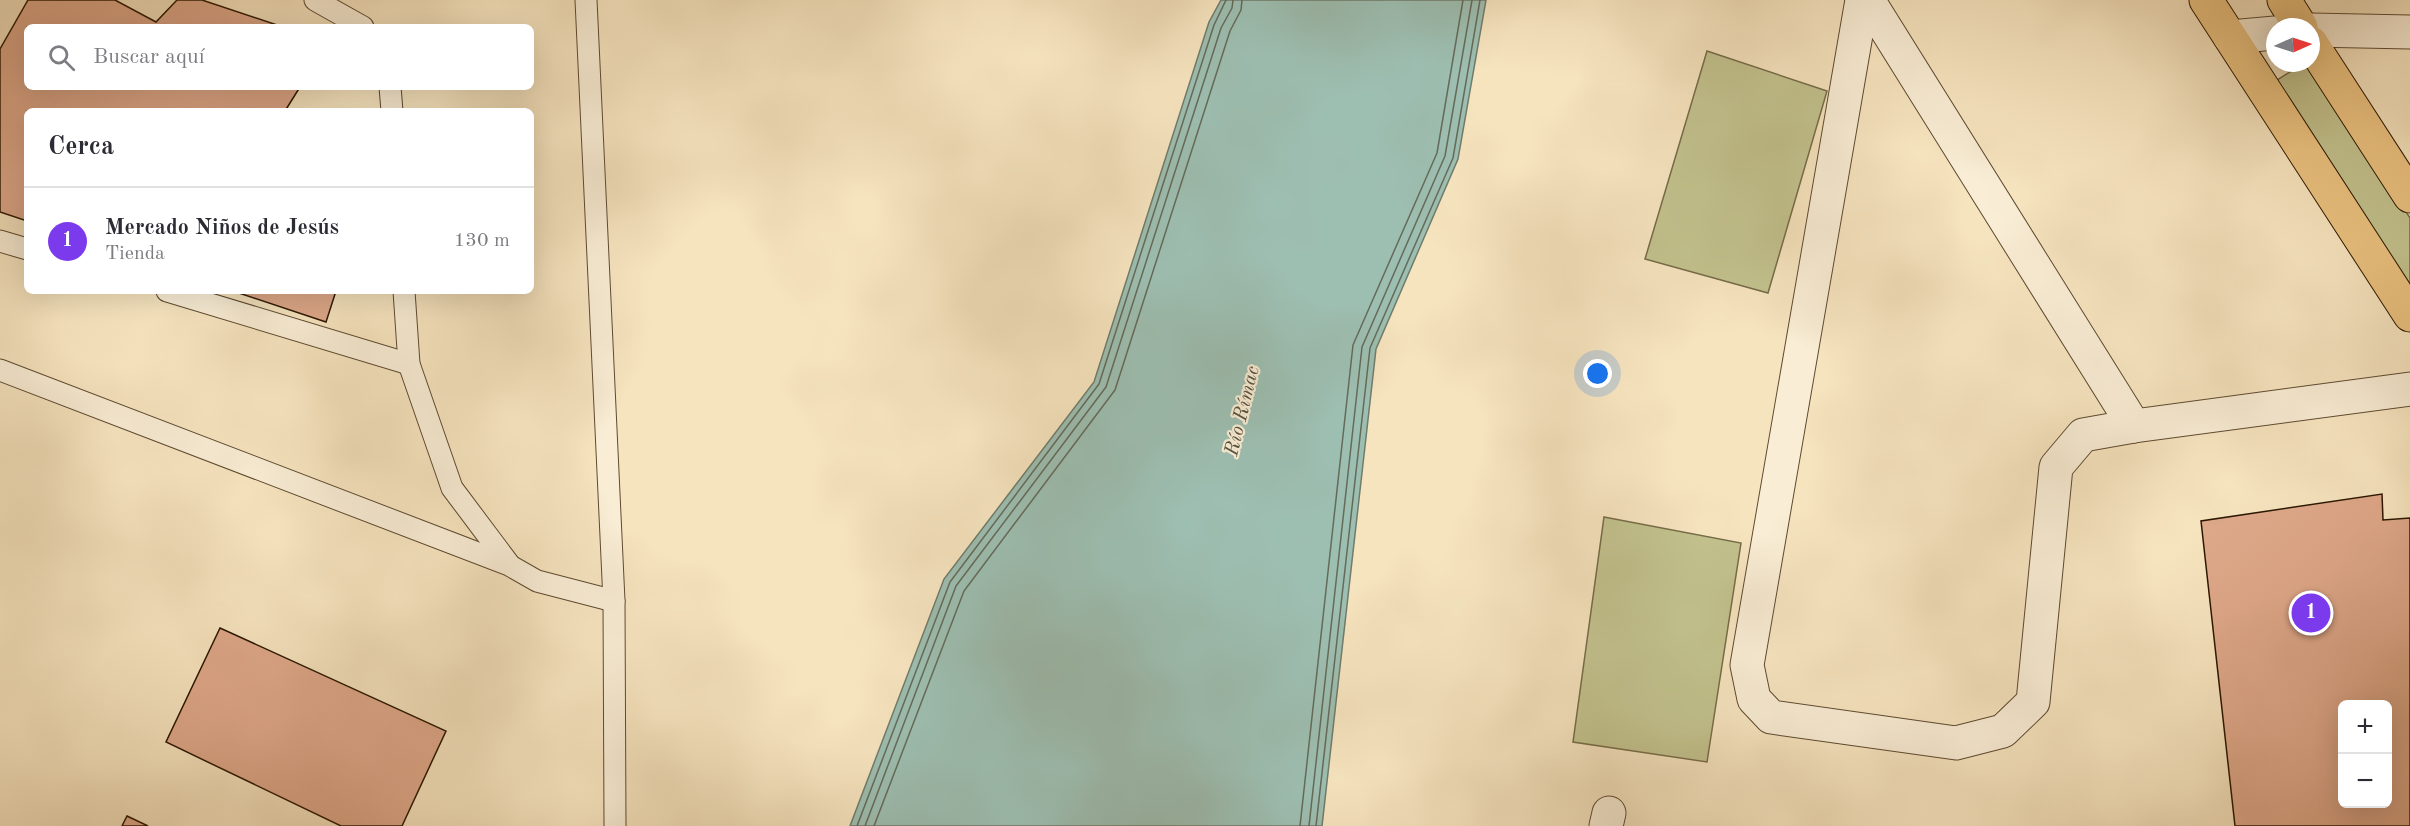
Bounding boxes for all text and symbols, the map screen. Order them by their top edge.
north arrow [2266,18,2320,72]
search box [24,24,534,90]
icon: search [45,41,78,74]
text: Buscar aquí [93,46,205,68]
text: Cerca [48,134,114,160]
text: Mercado Niños de Jesús [105,217,339,239]
text: 1 [62,231,73,251]
text: 130 m [454,231,510,251]
text: Tienda [105,244,165,264]
your location [1583,359,1612,388]
water label: Río Rímac [1222,364,1264,459]
pin: 1 [2292,590,2330,636]
map controls [2338,700,2392,808]
button: + [2338,700,2392,754]
button: − [2338,754,2392,808]

